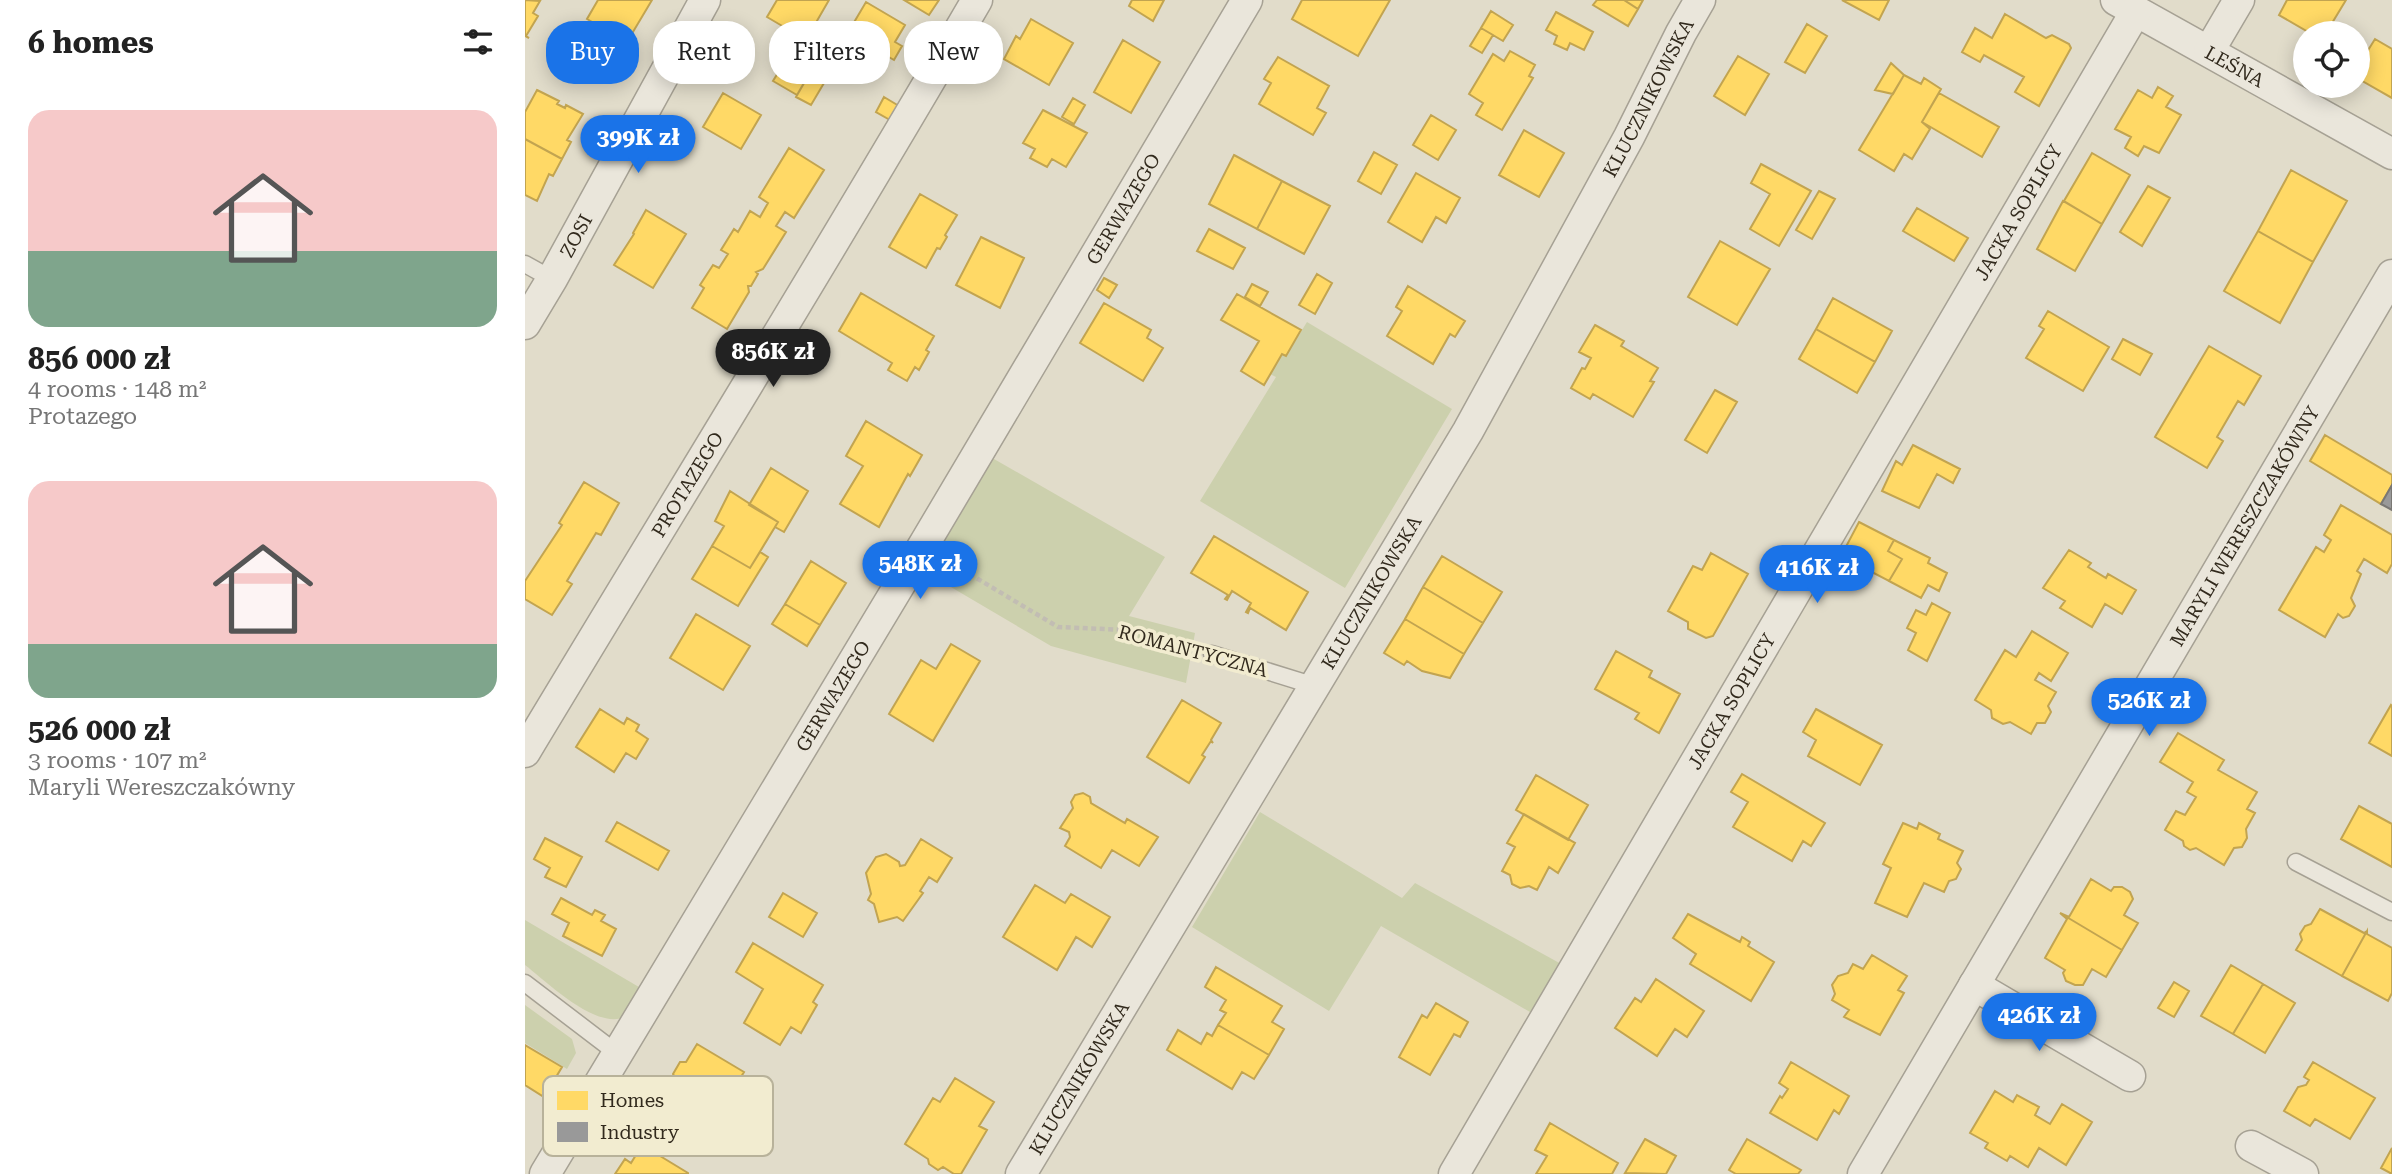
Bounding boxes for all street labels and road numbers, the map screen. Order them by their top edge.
street label: KLUCZNIKOWSKA [1598,14,1699,181]
street label: LEŚNA [2201,41,2269,92]
street label: JACKA SOPLICY [1969,140,2067,284]
street label: GERWAZEGO [1081,149,1165,269]
street label: ZOSI [555,210,597,261]
street label: MARYLI WERESZCZAKÓWNY [2165,402,2324,650]
street label: PROTAZEGO [647,427,728,541]
street label: KLUCZNIKOWSKA [1316,511,1426,673]
street label: ROMANTYCZNA [1116,620,1271,682]
street label: JACKA SOPLICY [1682,629,1780,773]
street label: GERWAZEGO [791,636,875,756]
street label: KLUCZNIKOWSKA [1024,997,1134,1159]

